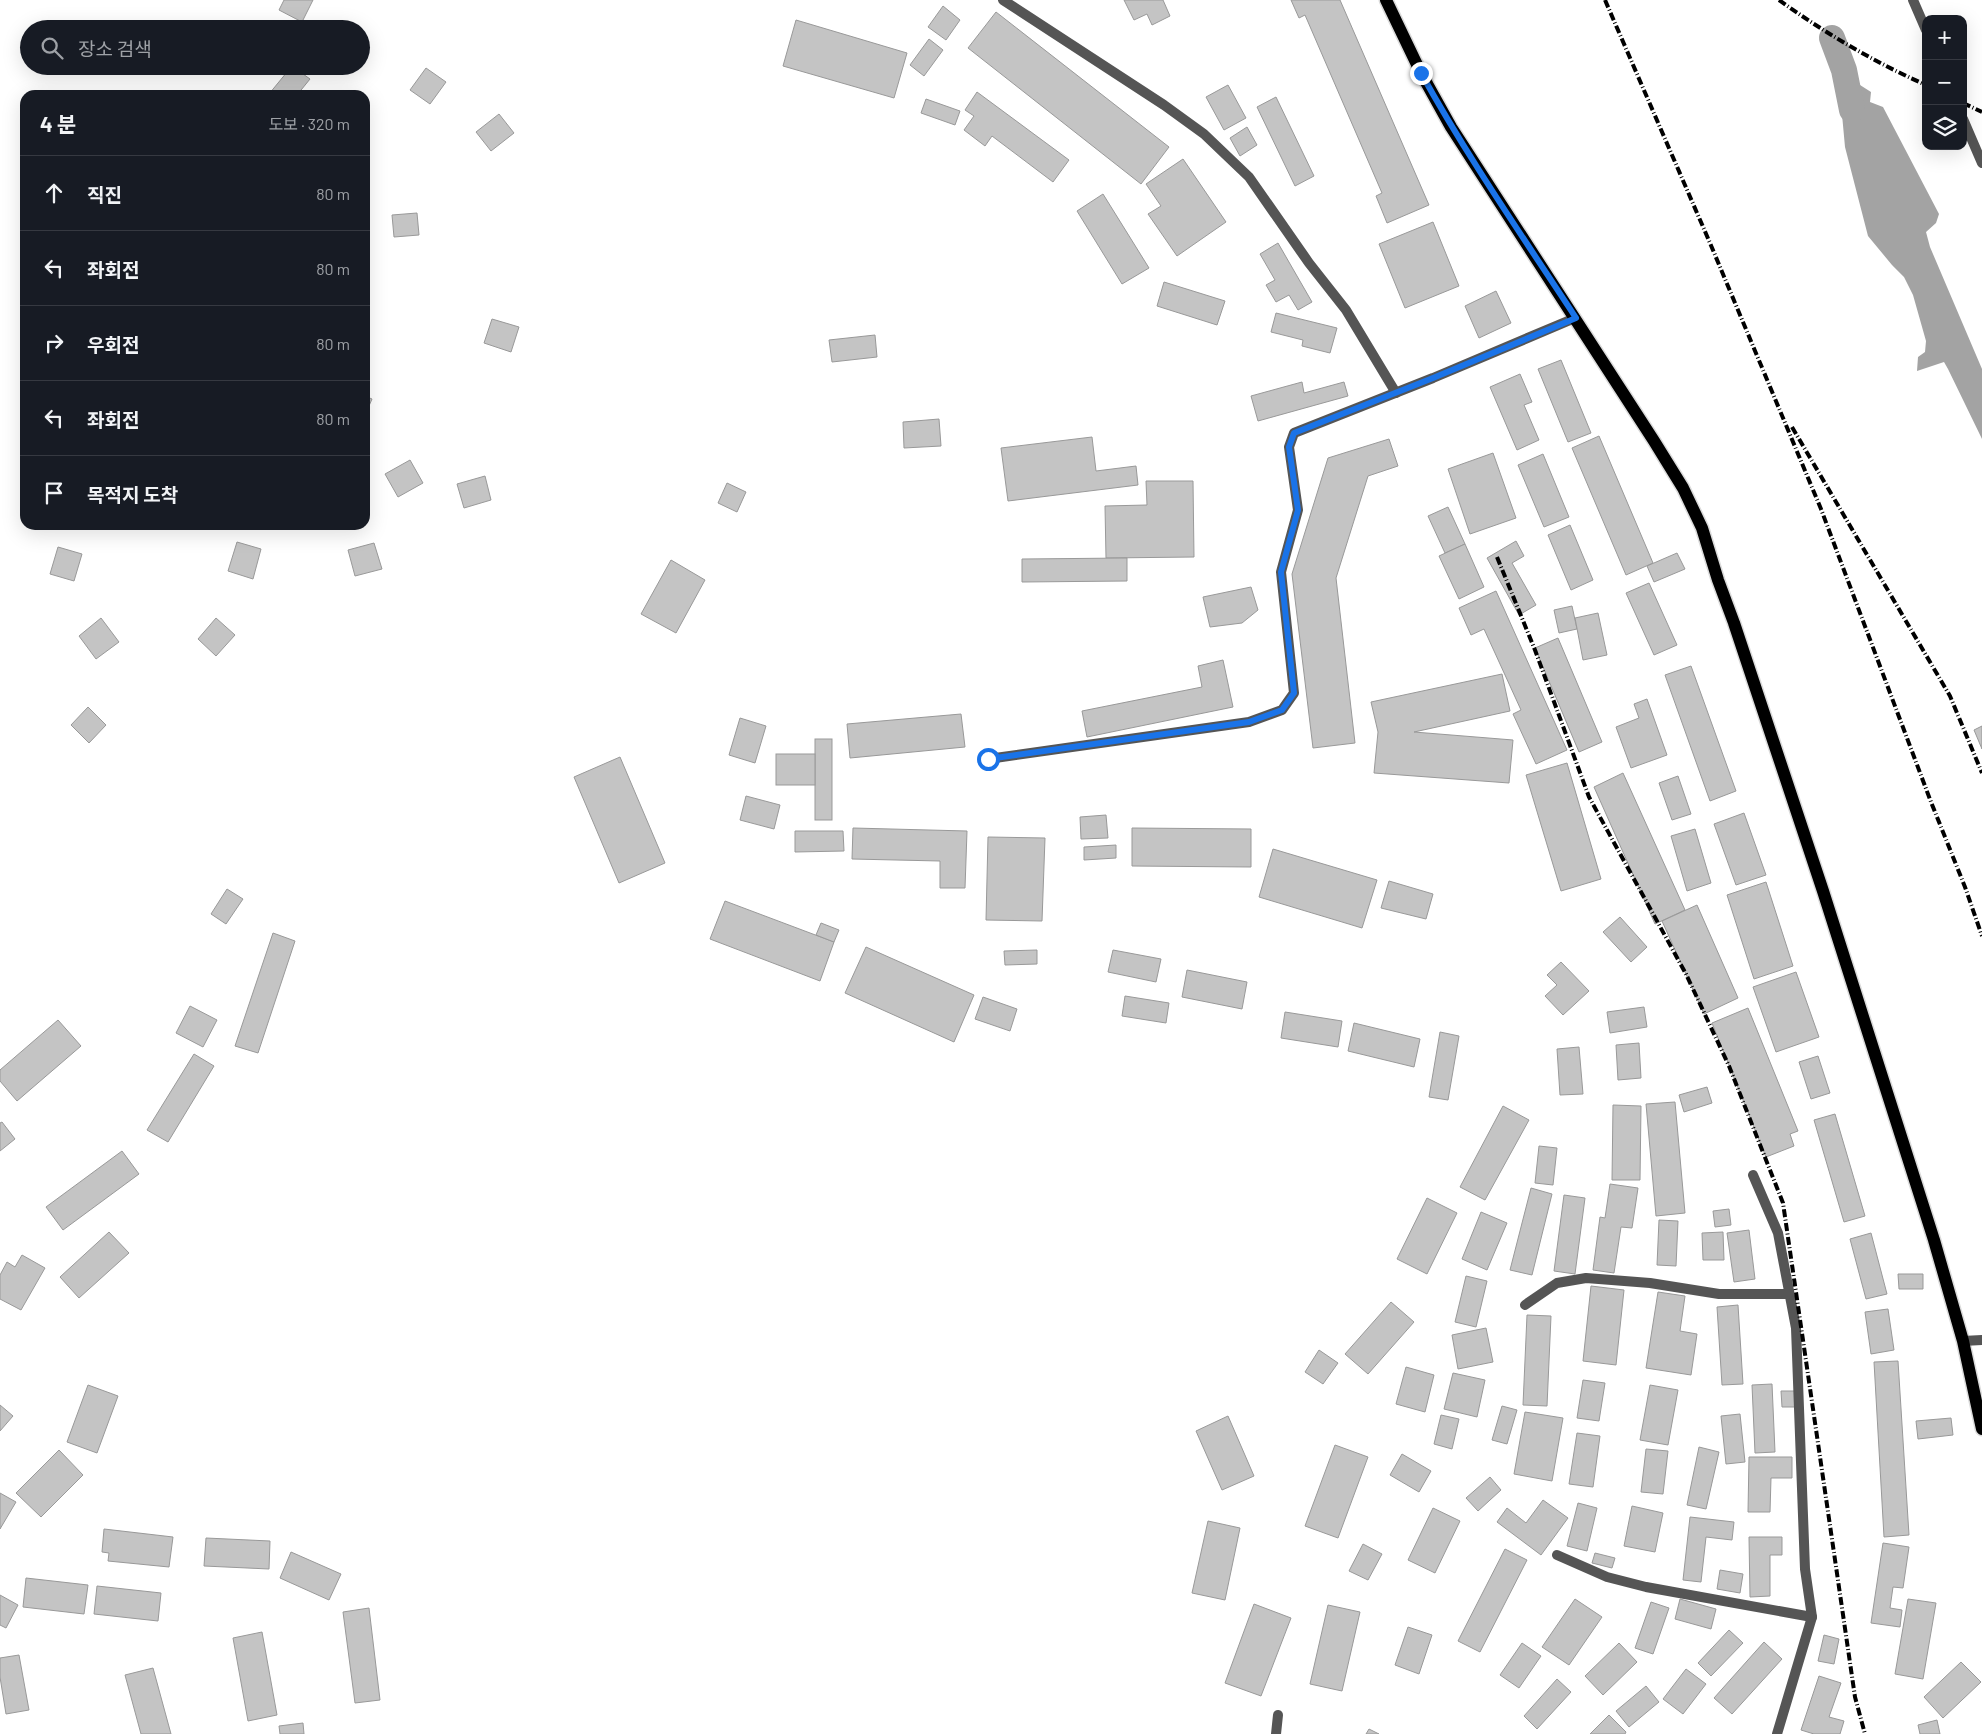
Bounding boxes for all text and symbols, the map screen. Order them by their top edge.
map controls [1922,15,1967,150]
button: + [1922,15,1967,60]
search box [20,20,370,75]
icon: search [38,34,66,62]
text: 장소 검색 [78,37,152,60]
button: − [1922,60,1967,105]
route end [1410,62,1433,85]
button: layers [1922,105,1967,150]
text: 4 분 [40,111,76,136]
text: 도보 · 320 m [269,114,350,133]
icon: ahead [40,179,68,207]
text: 직진 [87,183,122,206]
text: 80 m [316,184,350,203]
icon: left [40,254,68,282]
text: 좌회전 [87,258,139,281]
text: 80 m [316,259,350,278]
icon: right [40,329,68,357]
text: 우회전 [87,333,139,356]
text: 80 m [316,334,350,353]
icon: left [40,404,68,432]
text: 좌회전 [87,408,139,431]
text: 80 m [316,409,350,428]
icon: arrive [40,479,68,507]
text: 목적지 도착 [87,483,178,506]
route start [977,748,1000,771]

